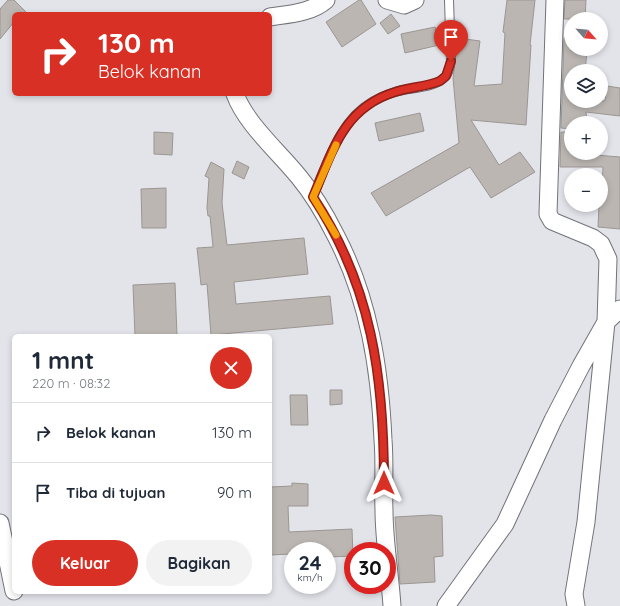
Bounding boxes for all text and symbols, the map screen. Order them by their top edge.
north arrow [564,12,608,56]
map controls [564,12,608,212]
pin [434,20,468,61]
text: 130 m [98,25,175,60]
icon: arrive [440,26,462,48]
icon: right [32,28,84,80]
text: Belok kanan [98,60,201,83]
button: layers [564,64,608,108]
button: + [564,116,608,160]
button: − [564,168,608,212]
text: 1 mnt [32,345,94,375]
button: close [210,347,252,389]
text: 220 m · 08:32 [32,375,110,391]
icon: right [32,422,54,444]
text: Belok kanan [66,423,156,442]
text: 130 m [212,423,252,442]
position arrow [363,462,405,504]
icon: arrive [32,482,54,504]
text: Tiba di tujuan [66,483,165,502]
text: 90 m [217,483,252,502]
button: Keluar [32,540,138,586]
button: Bagikan [146,540,252,586]
speed limit sign: 30 [344,542,396,594]
text: 24 [298,550,322,575]
text: km/h [297,571,323,584]

